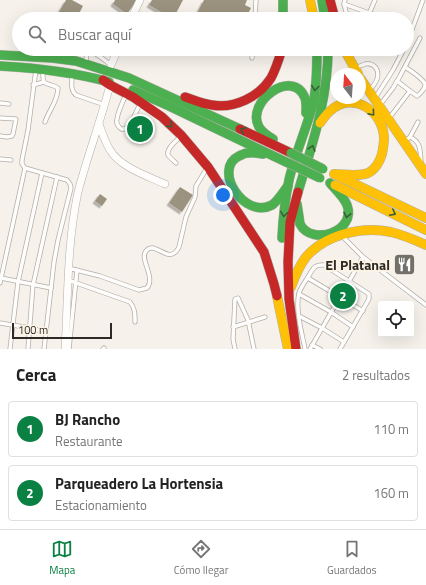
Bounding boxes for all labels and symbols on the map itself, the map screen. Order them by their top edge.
north arrow [330,68,366,104]
one-way arrow [311,85,320,91]
one-way arrow [368,108,375,116]
pin: 1 [127,114,153,144]
one-way arrow [166,120,173,127]
one-way arrow [239,127,247,135]
one-way arrow [307,144,316,151]
your location [213,185,233,205]
one-way arrow [389,209,396,216]
one-way arrow [280,211,289,217]
one-way arrow [343,212,351,219]
restaurant icon: El Platanal [392,251,418,277]
place label: El Platanal [325,254,390,275]
pin: 2 [330,281,356,311]
scale bar [12,321,112,340]

